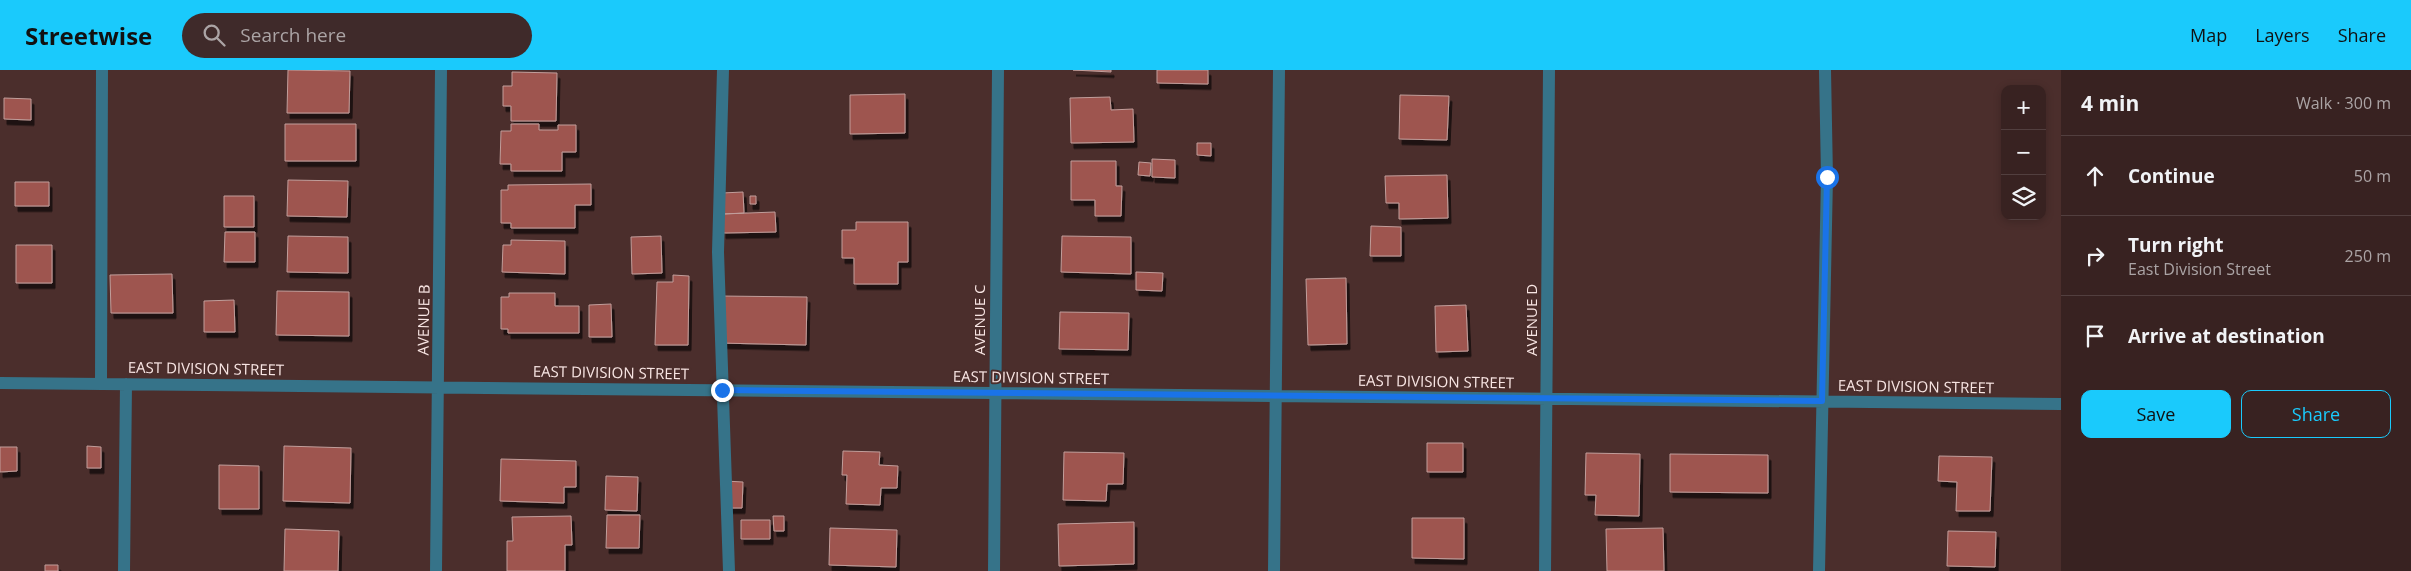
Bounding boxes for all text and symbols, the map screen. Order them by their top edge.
search box [182,13,532,58]
text: Streetwise [25,19,152,52]
icon: search [200,21,228,49]
text: Search here [240,22,346,48]
text: Map [2190,23,2227,47]
text: Layers [2255,23,2310,47]
text: Share [2338,23,2386,47]
map controls [2001,85,2046,220]
button: + [2001,85,2046,130]
text: 4 min [2081,89,2139,117]
text: Walk · 300 m [2296,92,2391,114]
button: − [2001,130,2046,175]
icon: ahead [2081,162,2109,190]
text: Continue [2128,163,2215,189]
text: 50 m [2354,165,2391,187]
route start [1816,166,1839,189]
button: layers [2001,175,2046,220]
text: Turn right [2128,232,2223,258]
icon: right [2081,242,2109,270]
text: 250 m [2345,245,2391,267]
text: East Division Street [2128,258,2271,280]
street label: AVENUE B [412,284,434,356]
street label: AVENUE D [1521,284,1541,356]
street label: AVENUE C [969,285,989,355]
icon: arrive [2081,322,2109,350]
text: Arrive at destination [2128,323,2325,349]
street label: EAST DIVISION STREET [128,357,285,379]
street label: EAST DIVISION STREET [533,361,690,383]
street label: EAST DIVISION STREET [953,366,1110,388]
street label: EAST DIVISION STREET [1358,370,1515,392]
street label: EAST DIVISION STREET [1838,375,1995,397]
route end [711,379,734,402]
button: Save [2081,390,2231,438]
button: Share [2241,390,2391,438]

